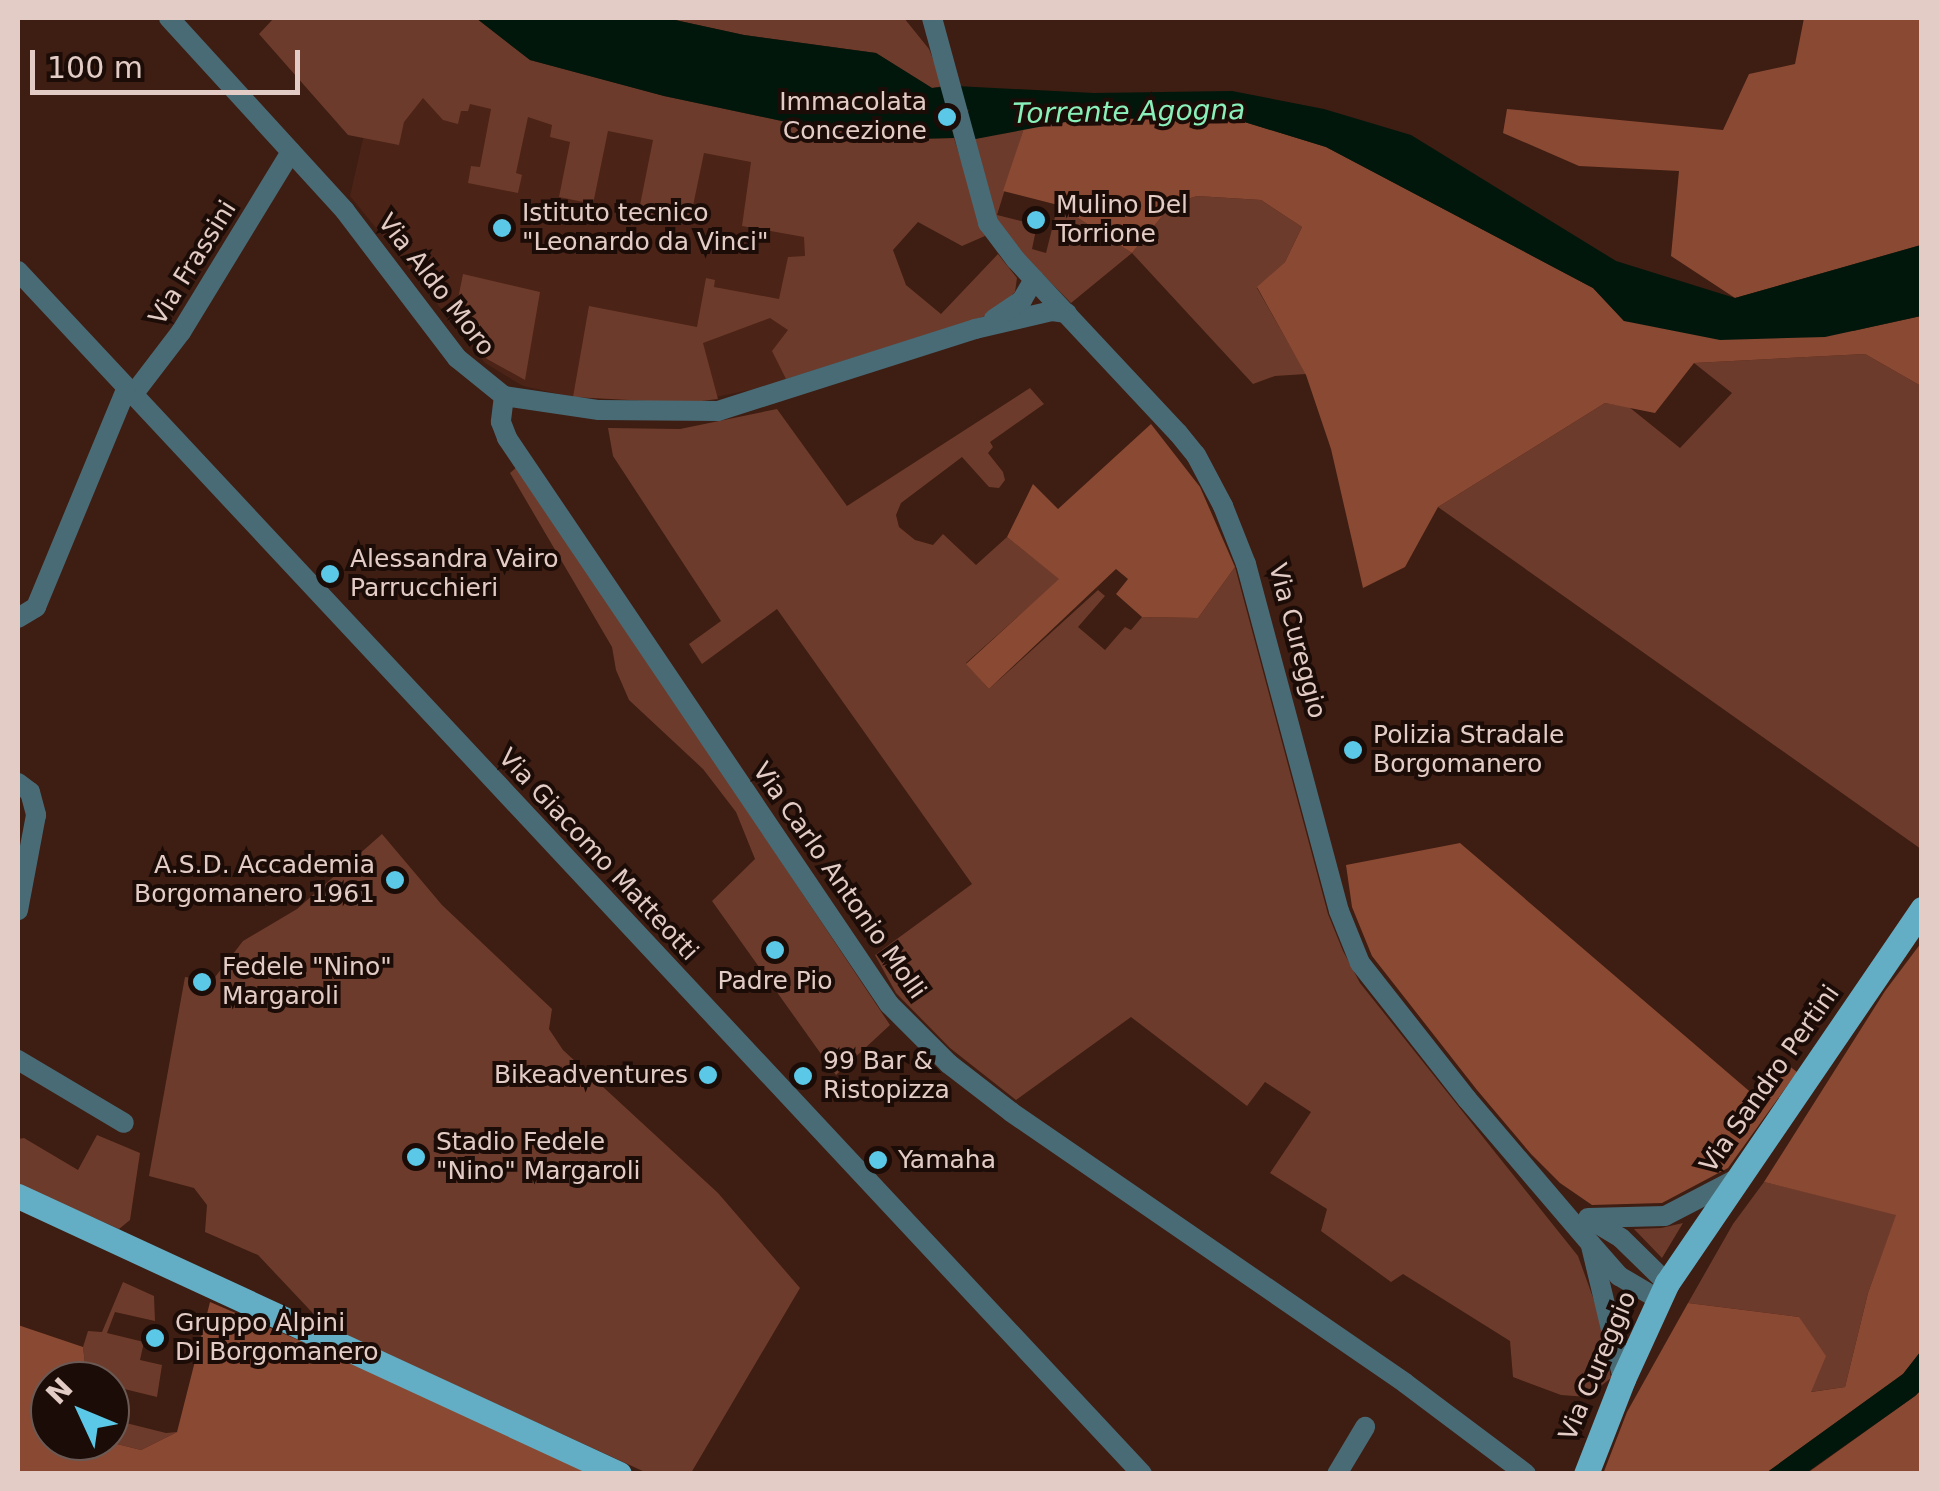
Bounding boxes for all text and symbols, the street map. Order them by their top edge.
scale bar [35,30,305,92]
text: 100 m [47,50,143,85]
place label: Immacolata Concezione [779,88,927,147]
water label: Torrente Agogna [1012,93,1246,131]
marker: Immacolata Concezione [936,106,958,128]
place label: Mulino Del Torrione [1056,191,1188,250]
street label: Via Frassini [143,195,243,331]
place label: Istituto tecnico "Leonardo da Vinci" [522,199,768,258]
street label: Via Aldo Moro [371,208,501,362]
marker: Mulino Del Torrione [1025,209,1047,231]
marker: Istituto tecnico "Leonardo da Vinci" [491,217,513,239]
place label: Alessandra Vairo Parrucchieri [350,545,559,604]
street label: Via Cureggio [1262,560,1332,722]
marker: Alessandra Vairo Parrucchieri [319,563,341,585]
place label: Polizia Stradale Borgomanero [1373,721,1564,780]
marker: Polizia Stradale Borgomanero [1342,739,1364,761]
street label: Via Giacomo Matteotti [492,743,704,967]
street label: Via Carlo Antonio Molli [746,757,932,1005]
place label: A.S.D. Accademia Borgomanero 1961 [134,851,375,910]
marker: A.S.D. Accademia Borgomanero 1961 [384,869,406,891]
marker: Padre Pio [764,939,786,961]
place label: Fedele "Nino" Margaroli [222,953,392,1012]
place label: Padre Pio [718,966,832,996]
marker: Fedele "Nino" Margaroli [191,971,213,993]
street label: Via Sandro Pertini [1694,979,1846,1179]
place label: 99 Bar & Ristopizza [823,1047,950,1106]
place label: Bikeadventures [494,1060,688,1090]
marker: Bikeadventures [697,1064,719,1086]
marker: 99 Bar & Ristopizza [792,1065,814,1087]
place label: Stadio Fedele "Nino" Margaroli [436,1128,641,1187]
place label: Yamaha [898,1145,996,1175]
marker: Stadio Fedele "Nino" Margaroli [405,1146,427,1168]
marker: Yamaha [867,1149,889,1171]
street label: Via Cureggio [1553,1287,1643,1445]
place label: Gruppo Alpini Di Borgomanero [175,1309,379,1368]
marker: Gruppo Alpini Di Borgomanero [144,1327,166,1349]
north arrow [30,1361,130,1461]
text: N [39,1371,80,1411]

